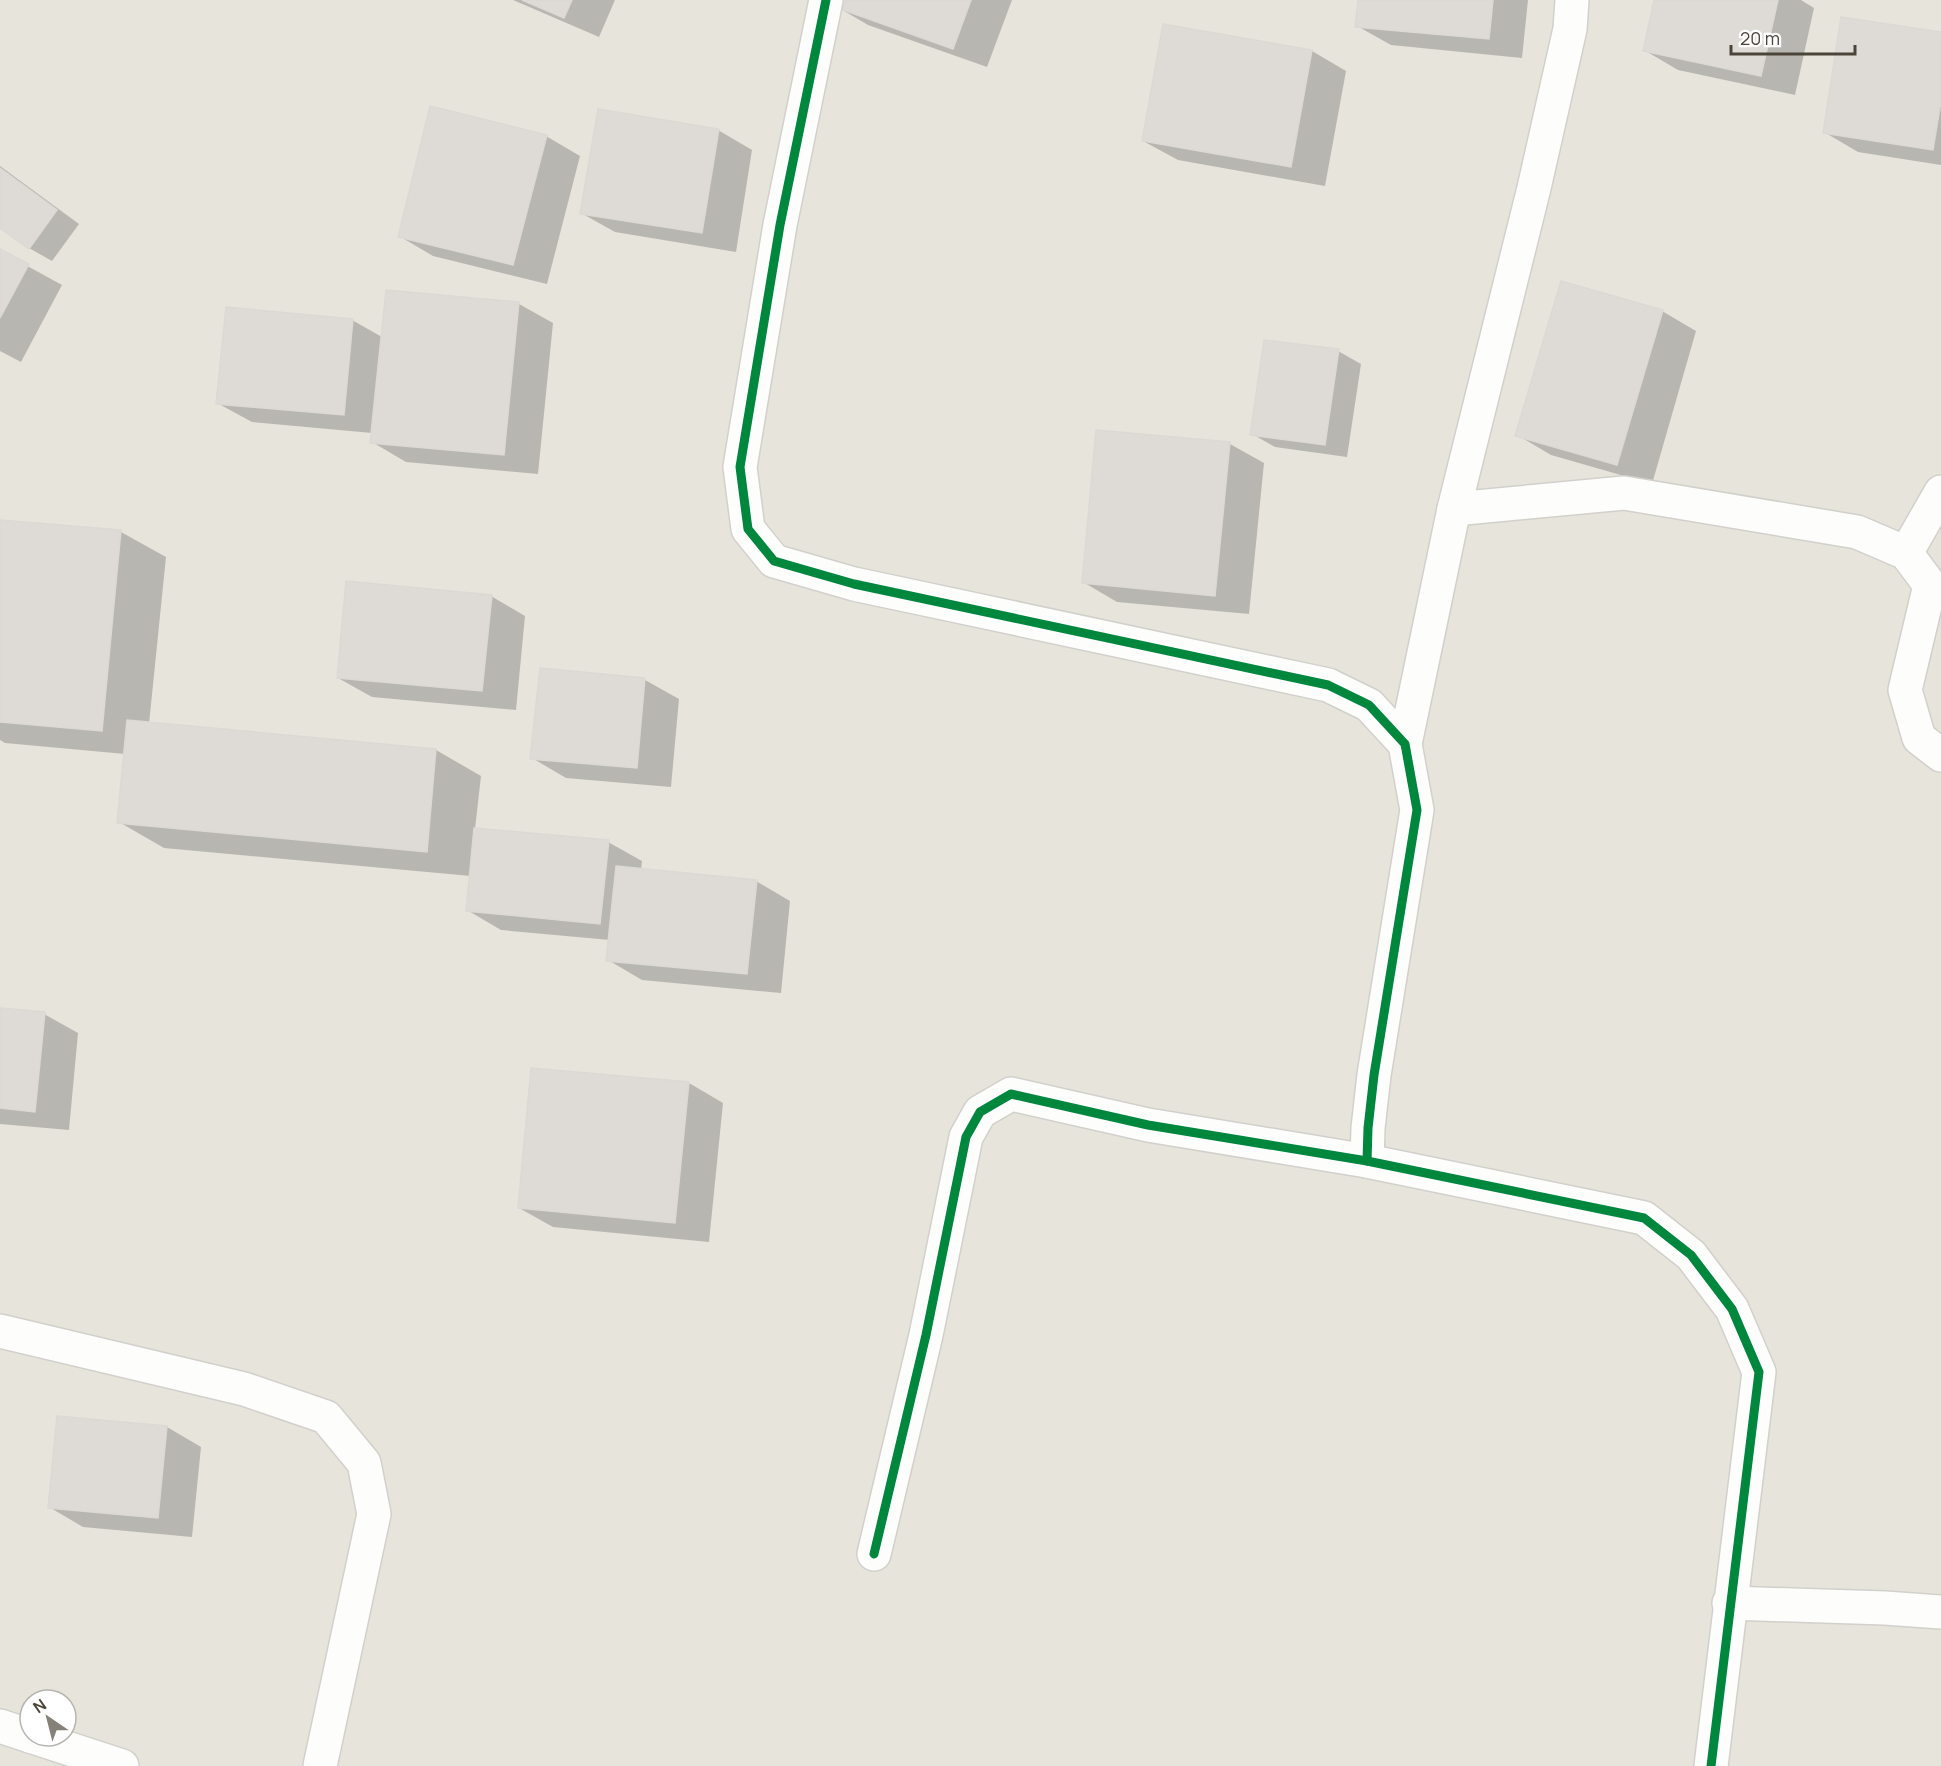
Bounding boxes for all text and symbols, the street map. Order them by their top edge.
scale bar [1731,18,1856,56]
text: 20 m [1740,26,1780,50]
north arrow [18,1688,78,1748]
text: N [28,1693,50,1718]

